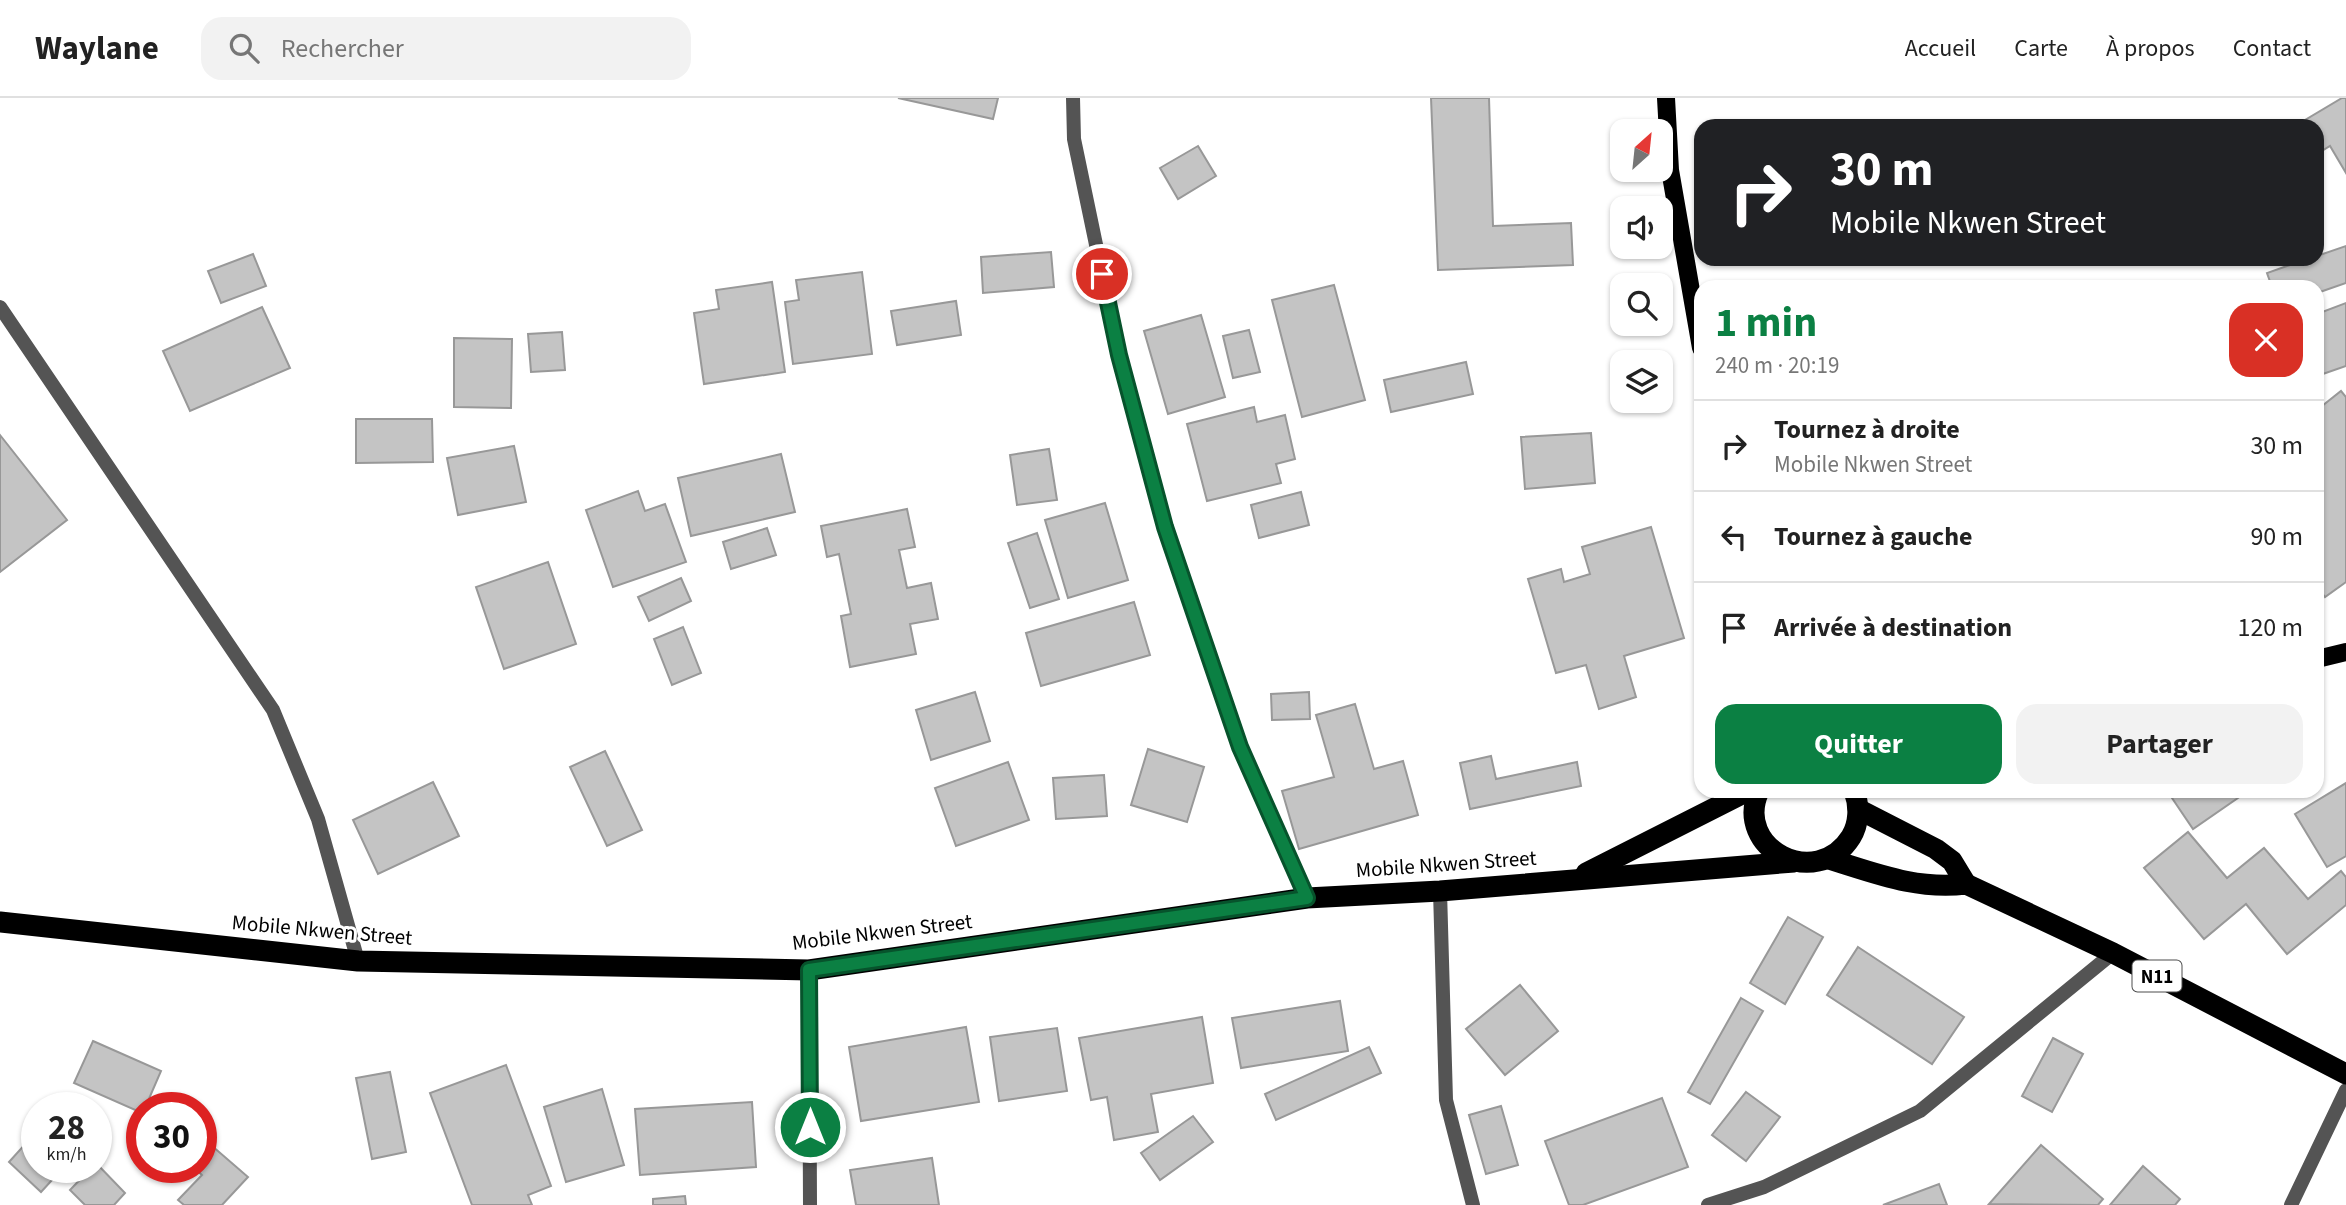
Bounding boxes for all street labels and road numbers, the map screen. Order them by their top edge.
street label: Mobile Nkwen Street [1355,843,1537,885]
street label: Mobile Nkwen Street [790,906,974,958]
street label: Mobile Nkwen Street [230,907,414,953]
road number: N11 [2132,960,2182,992]

